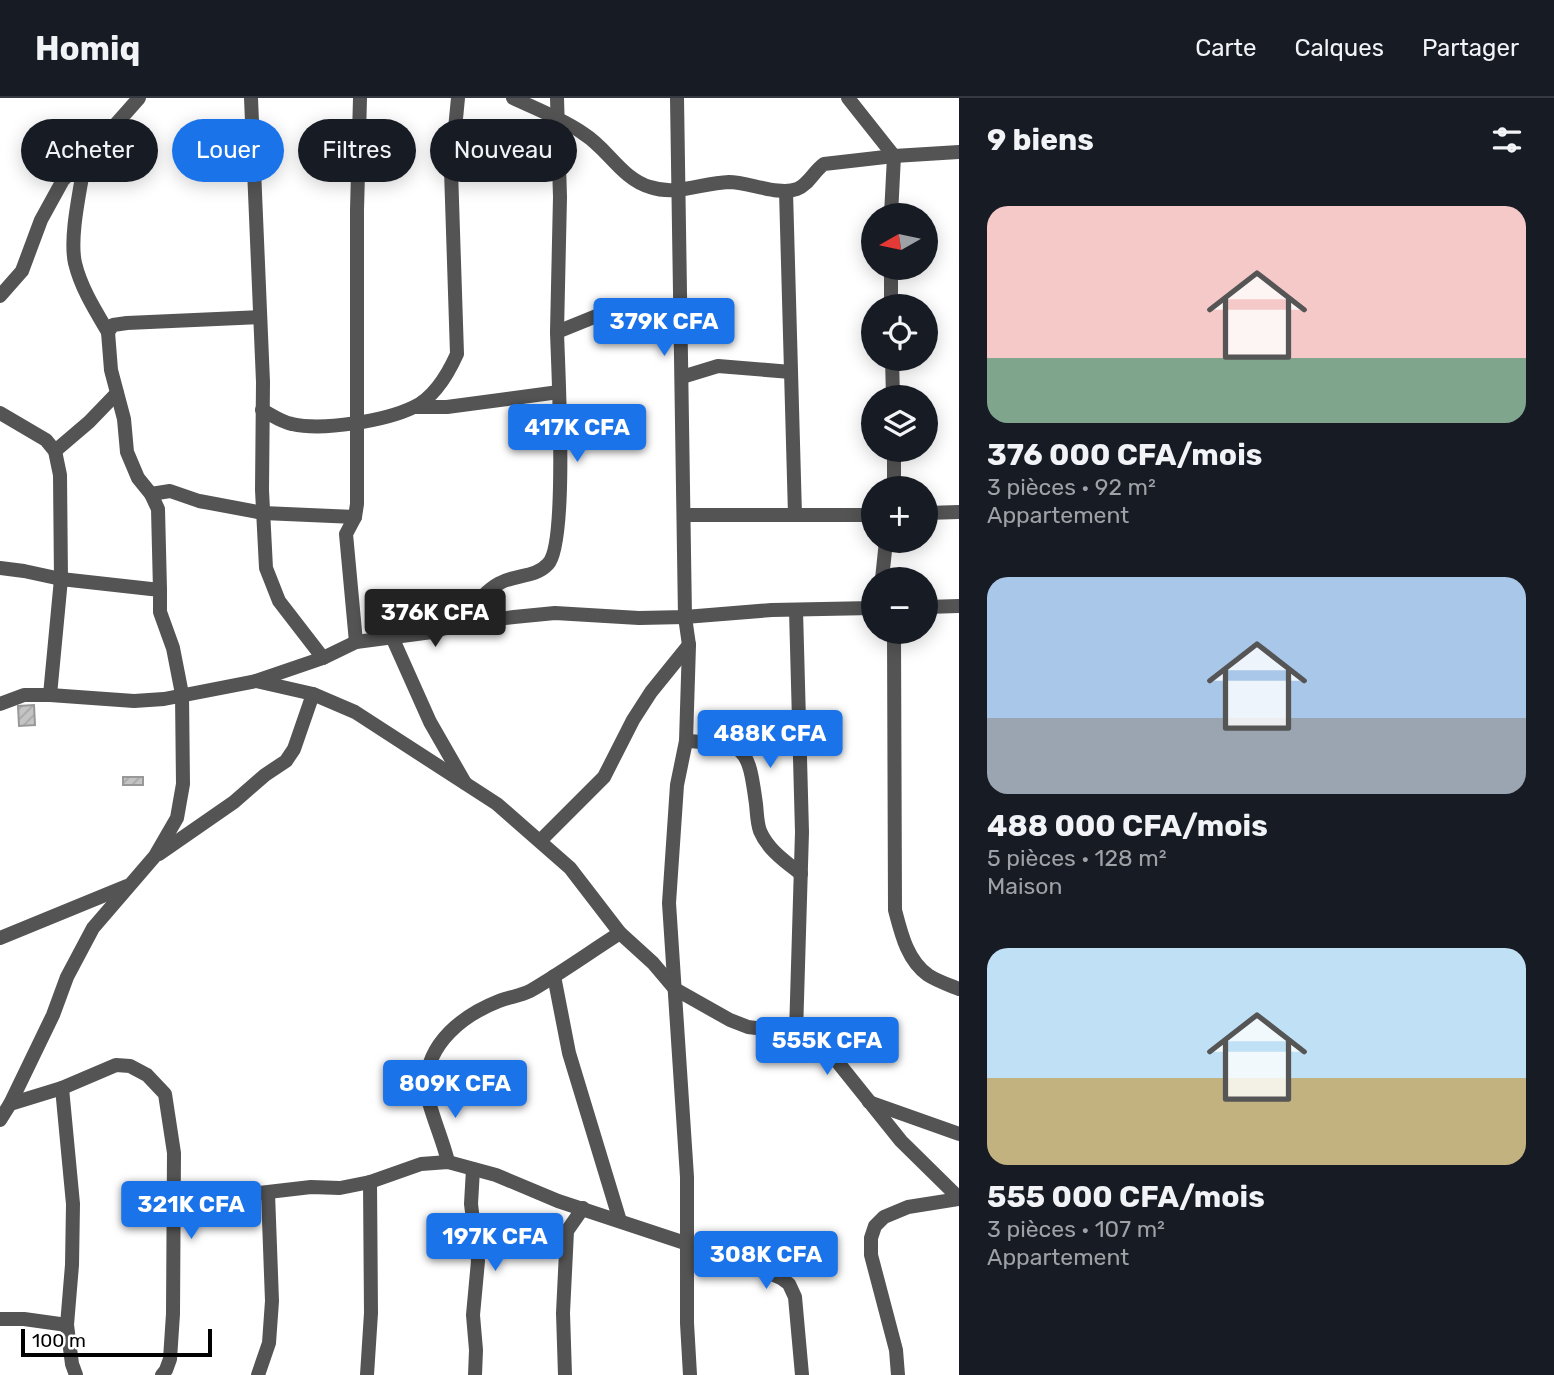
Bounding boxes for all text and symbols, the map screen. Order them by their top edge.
text: Homiq [35,29,140,68]
text: Carte [1195,34,1256,62]
text: Calques [1294,34,1384,62]
text: Partager [1422,34,1519,62]
chip: Acheter [21,119,158,182]
chip: Louer [172,119,284,182]
chip: Filtres [298,119,416,182]
chip: Nouveau [430,119,577,182]
icon: filters [1488,121,1526,159]
text: 9 biens [987,122,1094,158]
north arrow [861,203,938,280]
map controls [861,203,938,644]
icon: home [1194,252,1320,378]
button: locate [861,294,938,371]
pin: 379K CFA [592,299,736,358]
text: 379K CFA [609,307,719,335]
button: layers [861,385,938,462]
pin: 417K CFA [505,404,649,464]
text: 417K CFA [524,413,630,441]
text: 376 000 CFA/mois [987,437,1262,473]
text: 3 pièces · 92 m² [987,473,1156,501]
button: + [861,476,938,553]
text: Appartement [987,501,1129,529]
button: − [861,567,938,644]
pin: 376K CFA [363,589,507,649]
text: 376K CFA [381,598,489,626]
icon: home [1194,623,1320,749]
pin: 488K CFA [698,710,842,770]
text: 488K CFA [714,719,826,747]
text: 488 000 CFA/mois [987,808,1268,844]
text: 5 pièces · 128 m² [987,844,1167,872]
text: Maison [987,872,1062,900]
icon: home [1194,994,1320,1120]
pin: 555K CFA [755,1018,899,1077]
text: 555K CFA [772,1026,882,1054]
pin: 809K CFA [383,1060,527,1120]
text: 809K CFA [399,1069,511,1097]
text: 555 000 CFA/mois [987,1179,1265,1215]
pin: 321K CFA [119,1182,263,1241]
text: 321K CFA [137,1190,245,1218]
pin: 197K CFA [423,1214,567,1273]
text: 3 pièces · 107 m² [987,1215,1165,1243]
text: 197K CFA [442,1222,548,1250]
pin: 308K CFA [694,1232,838,1291]
text: 308K CFA [710,1240,822,1268]
text: Appartement [987,1243,1129,1271]
scale bar [21,1326,212,1358]
text: 100 m [32,1329,86,1352]

